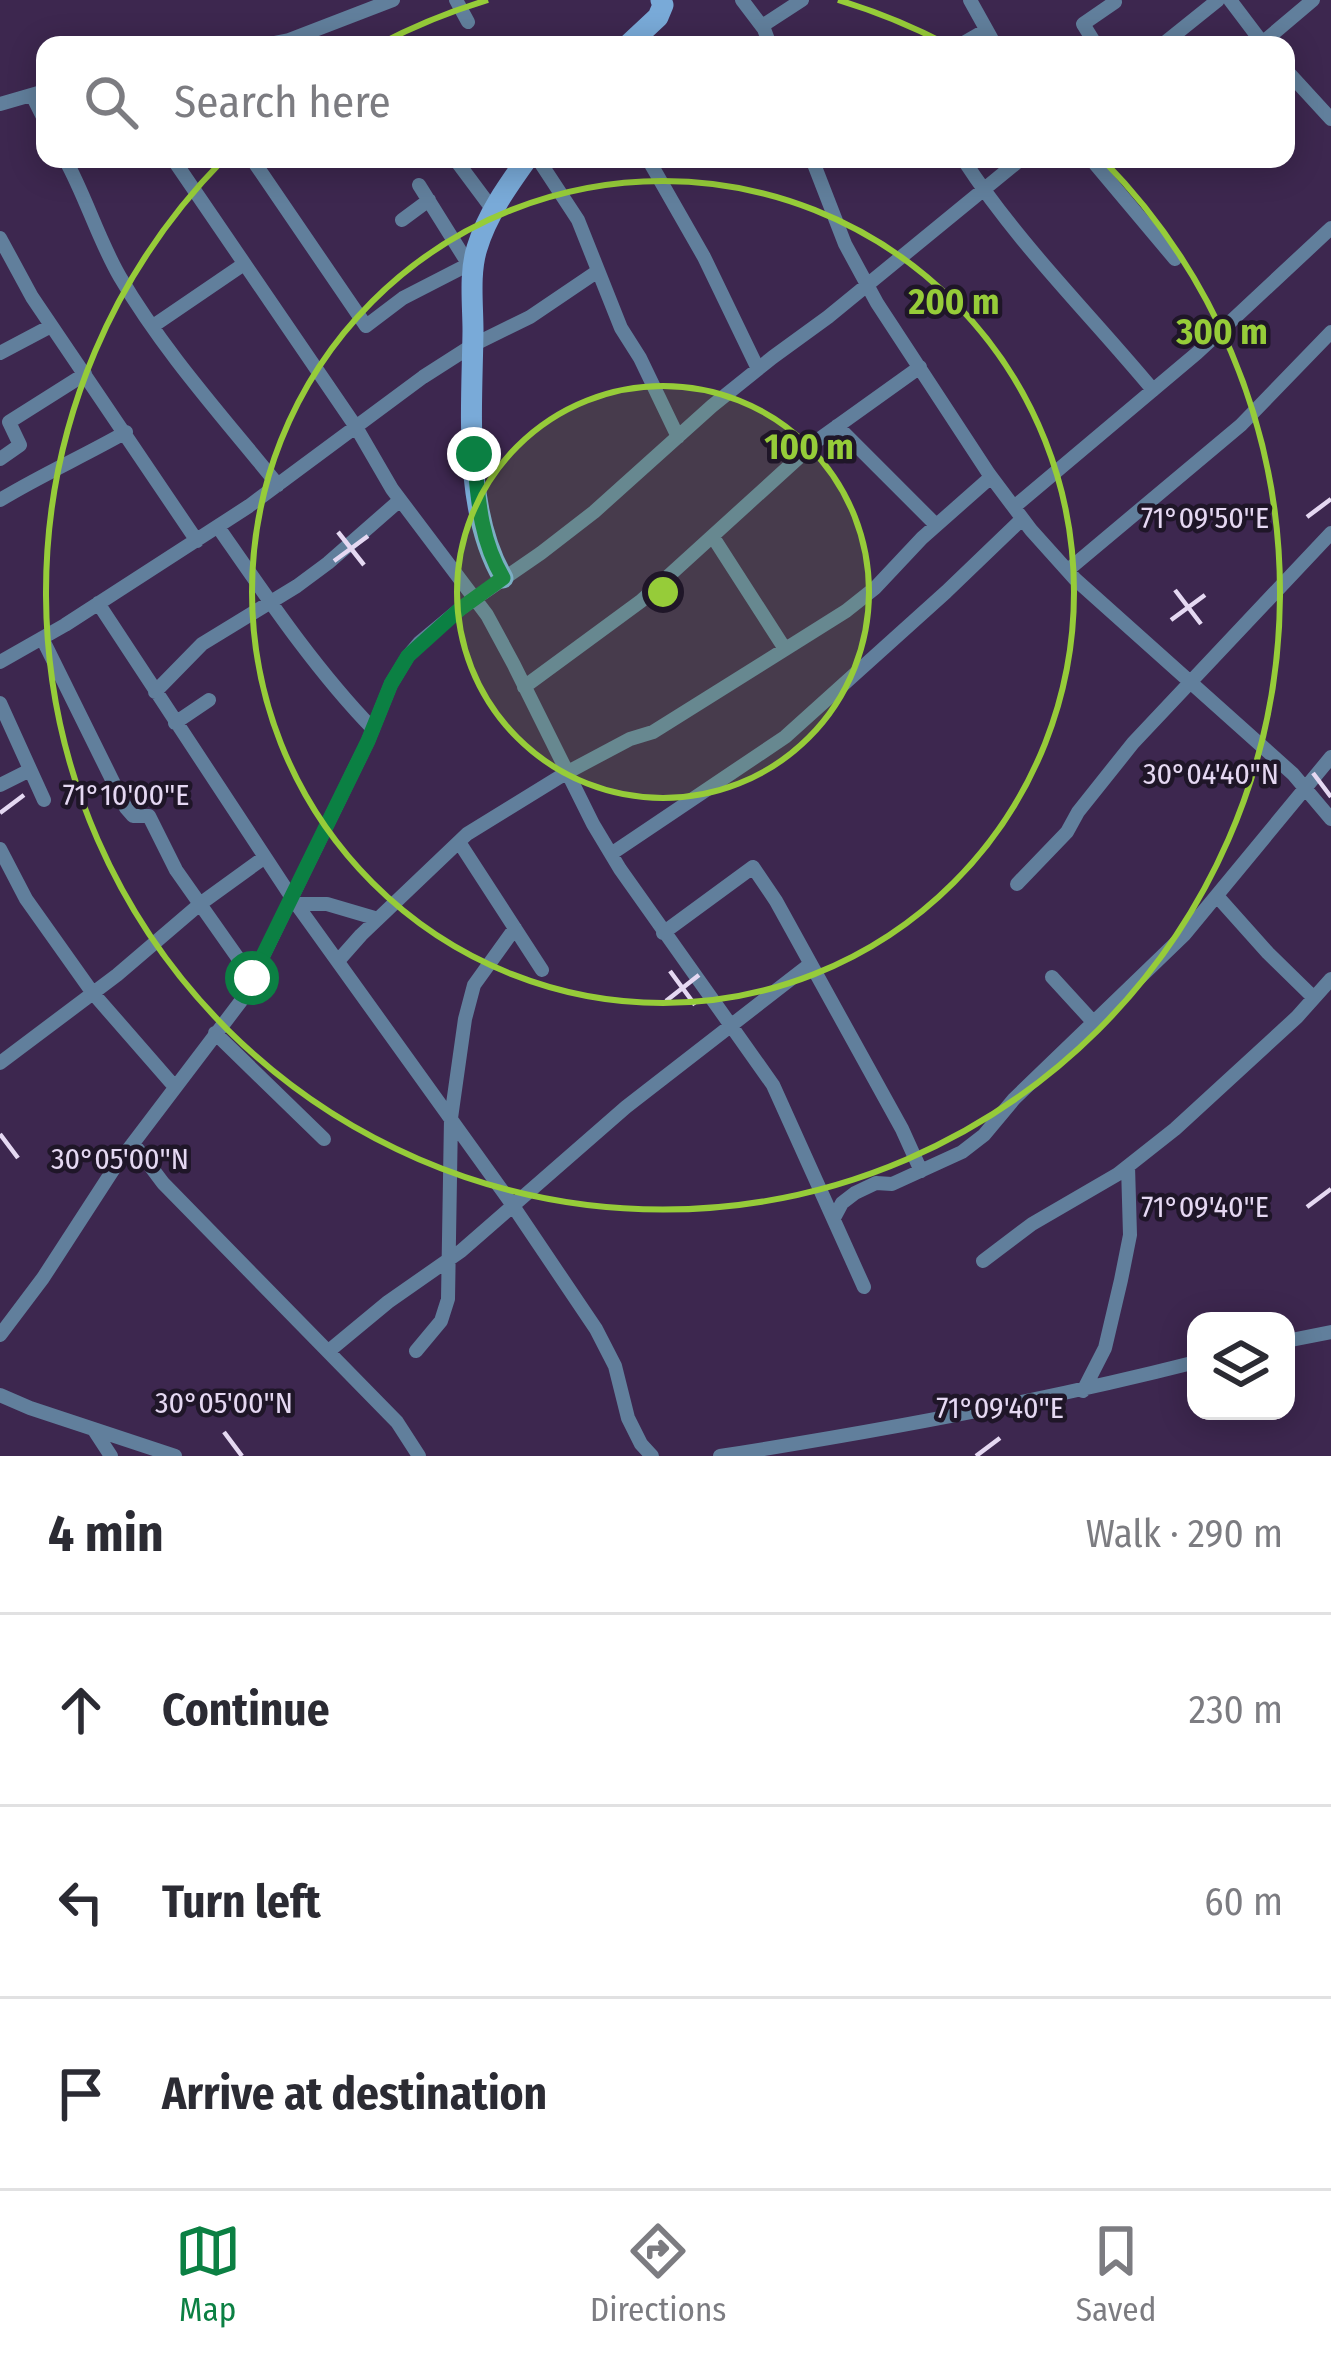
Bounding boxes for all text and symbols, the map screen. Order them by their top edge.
search box [36,36,1295,168]
icon: search [78,69,144,135]
text: Search here [174,75,391,129]
text: 200 m [908,280,999,324]
text: 300 m [1175,310,1268,354]
text: 100 m [764,425,854,469]
route end [447,427,501,481]
text: 71°09'50"E [1141,500,1269,536]
centre of rings [642,571,684,613]
text: 30°04'40"N [1143,756,1279,792]
text: 71°10'00"E [63,777,189,813]
route start [225,951,279,1005]
text: 30°05'00"N [51,1141,189,1177]
text: 71°09'40"E [1141,1189,1269,1225]
map controls [1187,1312,1295,1420]
button: layers [1187,1312,1295,1420]
text: 30°05'00"N [155,1385,293,1421]
text: 71°09'40"E [936,1390,1064,1426]
text: 4 min [48,1503,164,1565]
text: Walk · 290 m [1086,1511,1283,1557]
icon: ahead [48,1677,114,1743]
text: Continue [162,1683,330,1737]
text: 230 m [1189,1687,1283,1733]
icon: left [48,1869,114,1935]
text: Turn left [162,1875,321,1929]
text: 60 m [1204,1879,1283,1925]
icon: arrive [48,2061,114,2127]
text: Arrive at destination [162,2067,547,2121]
tab: Map [175,2218,241,2330]
tab: Directions [590,2218,726,2330]
tab: Saved [1076,2218,1156,2330]

